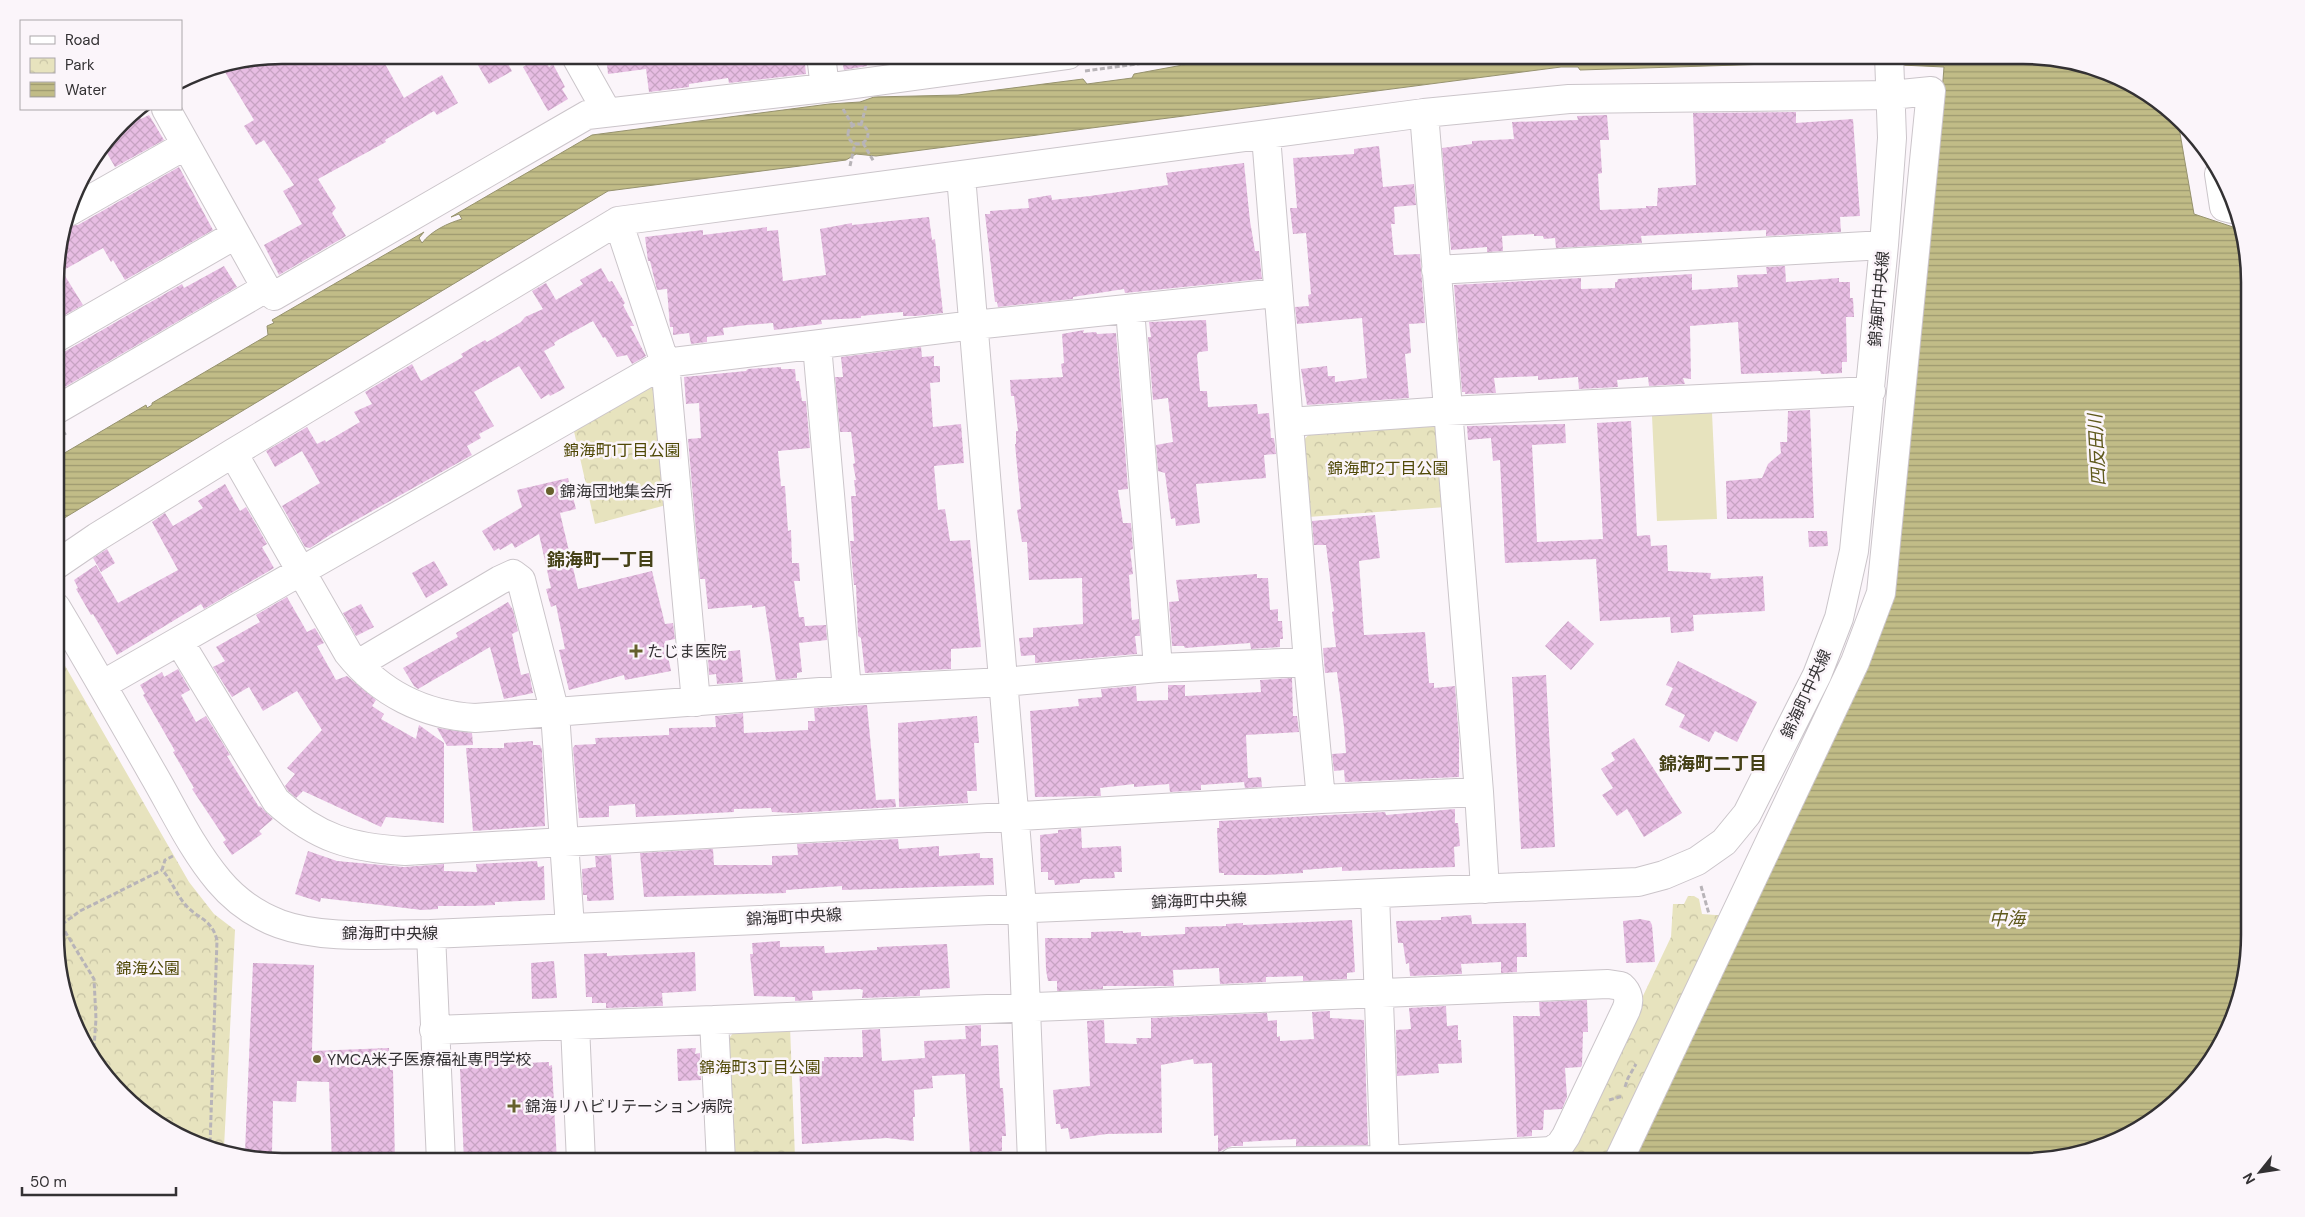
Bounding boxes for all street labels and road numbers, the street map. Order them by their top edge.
street label: 錦海町中央線 [1864,250,1894,348]
street label: 錦海町中央線 [1776,646,1836,742]
street label: 錦海町中央線 [1151,889,1247,913]
street label: 錦海町中央線 [746,904,842,930]
street label: 錦海町中央線 [342,923,438,944]

